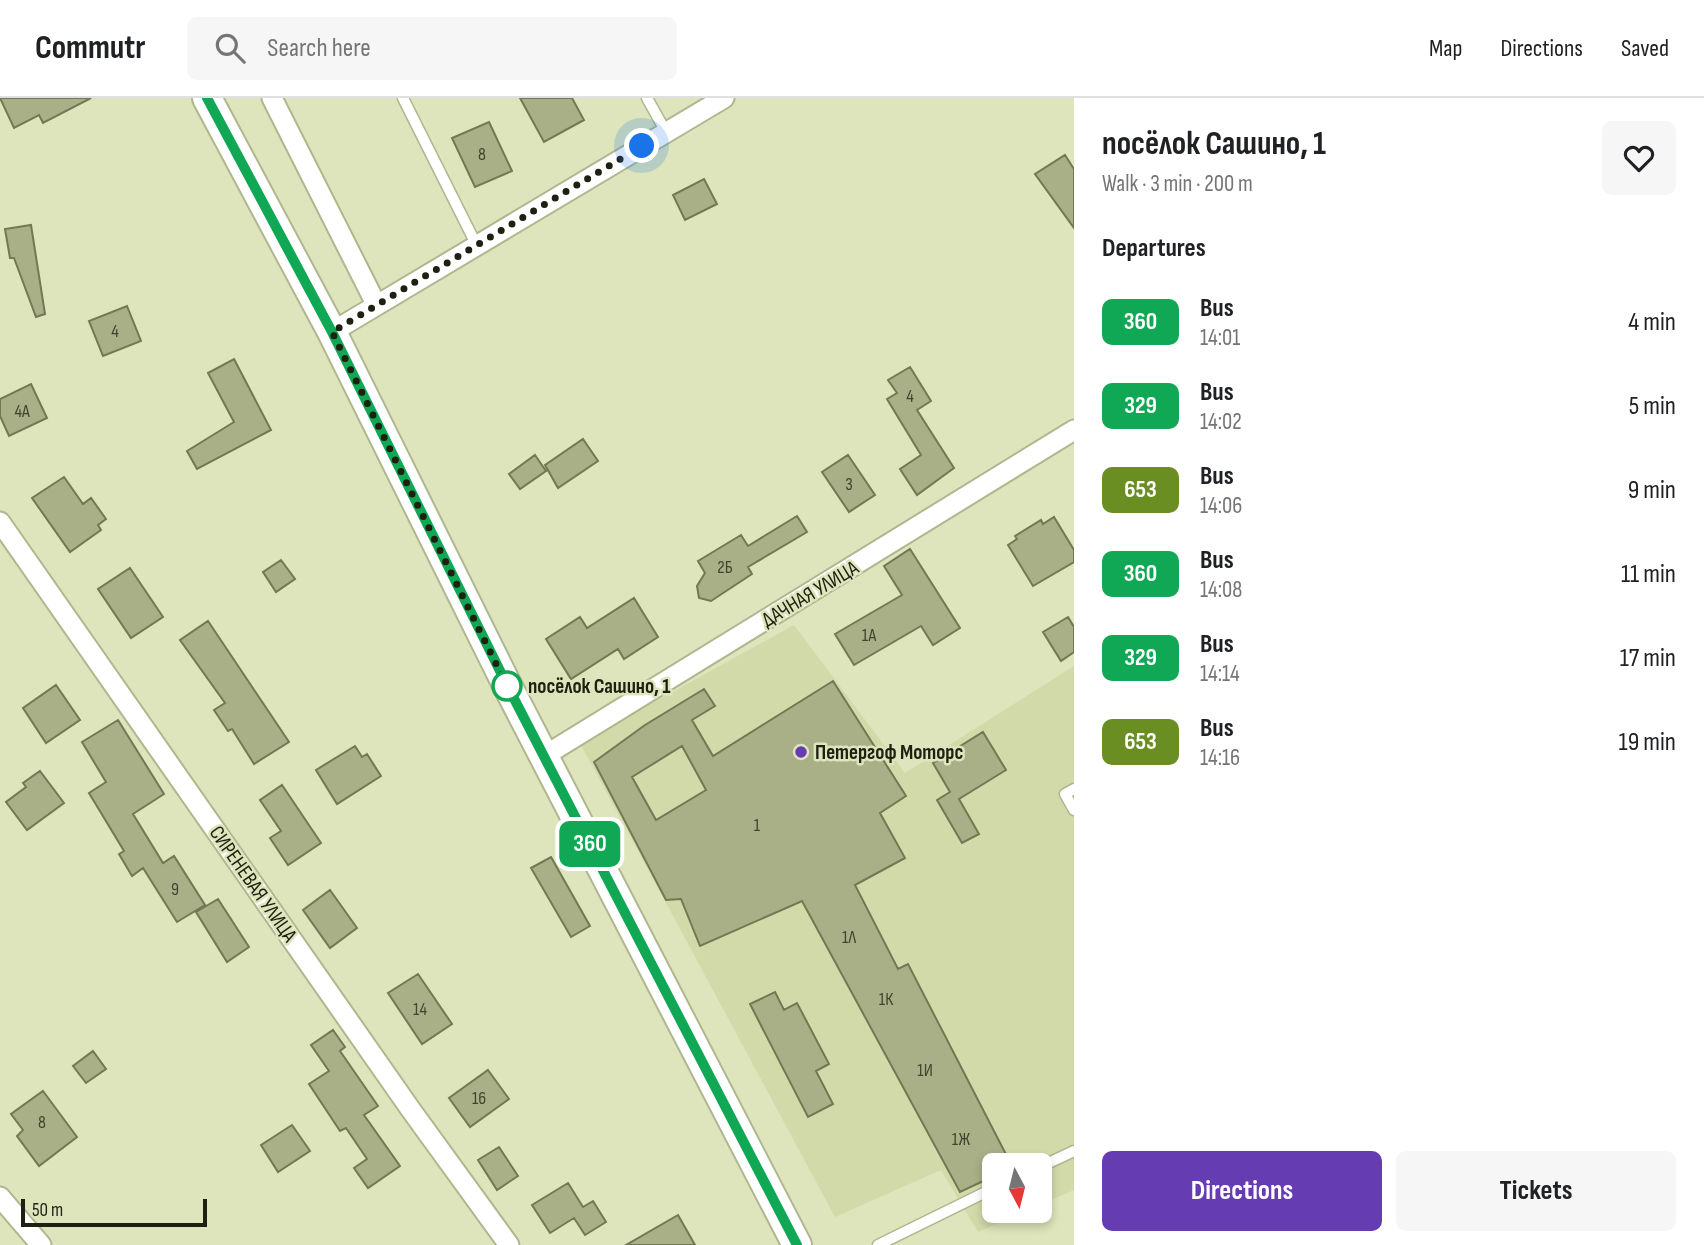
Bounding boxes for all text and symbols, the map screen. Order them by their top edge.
search box [187,17,677,80]
text: Commutr [35,28,145,68]
icon: search [211,29,249,67]
text: Search here [267,33,371,64]
text: Map [1429,34,1462,63]
text: Directions [1500,34,1583,63]
text: Saved [1621,34,1669,63]
button: heart [1602,121,1676,195]
text: посёлок Сашино, 1 [1102,124,1326,164]
your location [624,128,659,163]
house number: 8 [478,144,486,165]
text: Walk · 3 min · 200 m [1102,170,1253,198]
text: Departures [1102,233,1206,264]
text: Bus [1200,293,1234,324]
text: 360 [1124,307,1157,336]
text: 4 min [1628,307,1676,338]
house number: 4 [111,321,119,342]
text: 14:01 [1200,324,1240,352]
text: Bus [1200,377,1234,408]
house number: 4 [906,386,914,407]
text: 329 [1124,391,1157,420]
text: 5 min [1629,391,1676,422]
house number: 4А [14,401,30,422]
text: 14:02 [1200,408,1242,436]
text: Bus [1200,461,1234,492]
house number: 3 [845,474,853,495]
text: 653 [1124,475,1157,504]
text: 9 min [1628,475,1676,506]
text: 14:06 [1200,492,1242,520]
text: Bus [1200,545,1234,576]
street label: ДАЧНАЯ УЛИЦА [757,555,864,633]
house number: 2Б [717,557,733,578]
text: 360 [1124,559,1157,588]
text: 11 min [1621,559,1676,590]
text: 14:08 [1200,576,1242,604]
house number: 1А [862,625,876,646]
text: Bus [1200,629,1234,660]
text: 329 [1124,643,1157,672]
text: 17 min [1620,643,1676,674]
text: 14:14 [1200,660,1240,688]
marker: посёлок Сашино, 1 [492,671,522,701]
place label: посёлок Сашино, 1 [528,674,671,699]
text: Bus [1200,713,1234,744]
text: 653 [1124,727,1157,756]
text: 19 min [1619,727,1676,758]
place label: Петергоф Моторс [815,740,963,765]
marker: Петергоф Моторс [793,744,809,760]
text: 14:16 [1200,744,1240,772]
house number: 1 [754,815,761,836]
street label: СИРЕНЕВАЯ УЛИЦА [204,821,303,948]
line badge: 360 [550,821,630,867]
text: 360 [573,829,607,858]
house number: 9 [171,879,179,900]
house number: 1Л [842,927,856,948]
house number: 1К [879,989,894,1010]
house number: 14 [413,999,427,1020]
house number: 1И [917,1060,933,1081]
house number: 16 [472,1088,486,1109]
house number: 8 [38,1112,46,1133]
house number: 1Ж [952,1129,970,1150]
button: Directions [1102,1151,1382,1231]
button: Tickets [1396,1151,1676,1231]
north arrow [982,1153,1052,1223]
map controls [982,1153,1052,1223]
scale bar [21,1196,206,1228]
text: 50 m [32,1199,63,1222]

